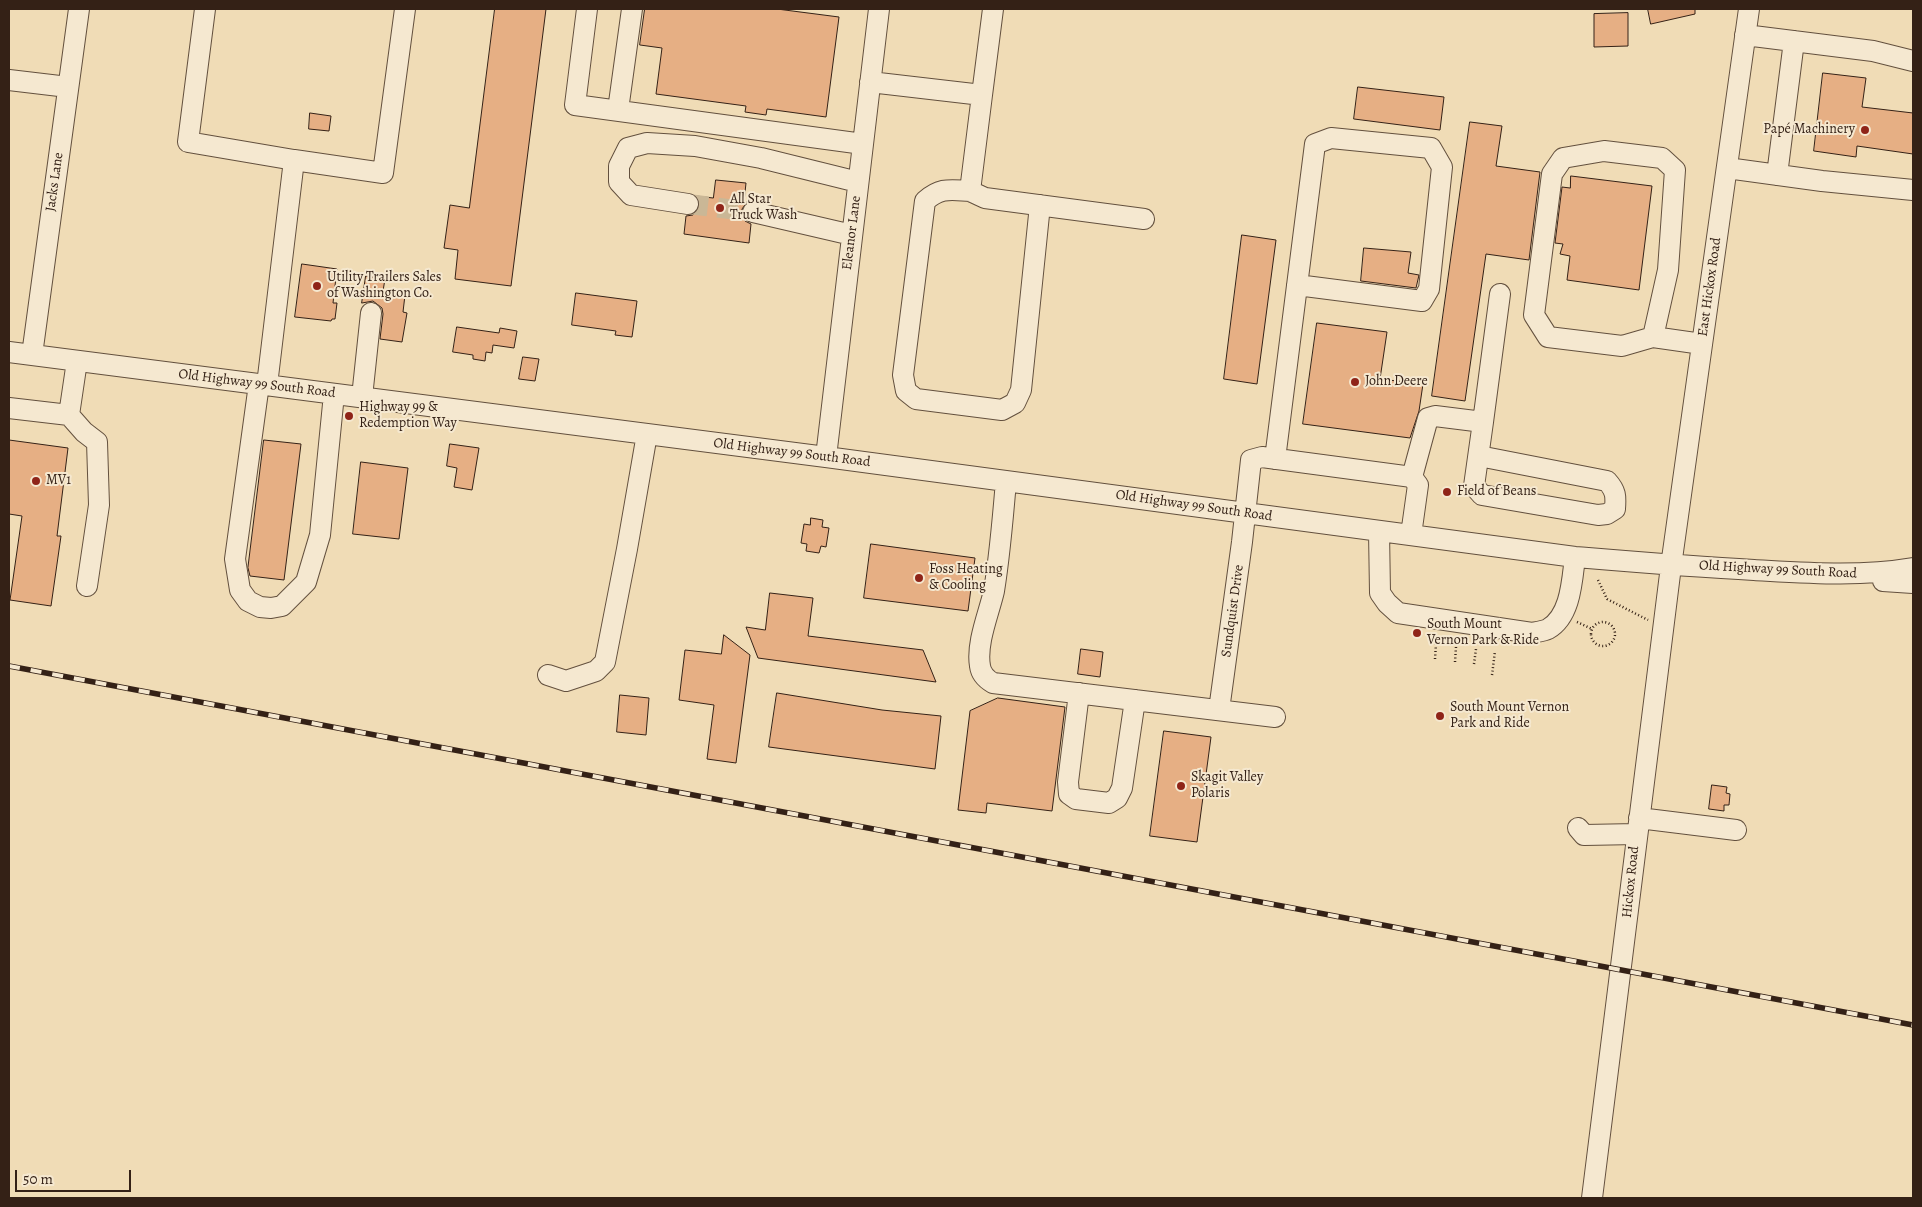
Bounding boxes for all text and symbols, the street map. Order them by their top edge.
place label: Papé Machinery [1763,122,1855,138]
marker: Papé Machinery [1859,124,1871,136]
street label: Jacks Lane [43,151,67,213]
place label: All Star Truck Wash [730,192,797,224]
street label: Eleanor Lane [839,195,865,271]
marker: All Star Truck Wash [714,202,726,214]
street label: East Hickox Road [1695,236,1725,338]
place label: Utility Trailers Sales of Washington Co. [327,270,441,302]
marker: Utility Trailers Sales of Washington Co. [311,280,323,292]
street label: Old Highway 99 South Road [178,366,336,402]
place label: John Deere [1365,374,1428,390]
marker: John Deere [1349,376,1361,388]
place label: Highway 99 & Redemption Way [359,400,457,432]
marker: Highway 99 & Redemption Way [343,410,355,422]
street label: Old Highway 99 South Road [713,435,871,471]
place label: MV1 [46,473,71,489]
marker: MV1 [30,475,42,487]
place label: Field of Beans [1457,484,1536,500]
marker: Field of Beans [1441,486,1453,498]
street label: Old Highway 99 South Road [1115,487,1273,525]
street label: Old Highway 99 South Road [1699,557,1857,583]
place label: Foss Heating & Cooling [929,562,1003,594]
street label: Sundquist Drive [1218,564,1248,658]
marker: Foss Heating & Cooling [913,572,925,584]
place label: South Mount Vernon Park & Ride [1427,617,1539,650]
marker: South Mount Vernon Park & Ride [1411,627,1423,639]
place label: South Mount Vernon Park and Ride [1450,700,1569,732]
marker: South Mount Vernon Park and Ride [1434,710,1446,722]
place label: Skagit Valley Polaris [1191,770,1263,802]
marker: Skagit Valley Polaris [1175,780,1187,792]
street label: Hickox Road [1619,845,1643,919]
scale bar [18,1160,134,1192]
text: 50 m [23,1169,53,1189]

